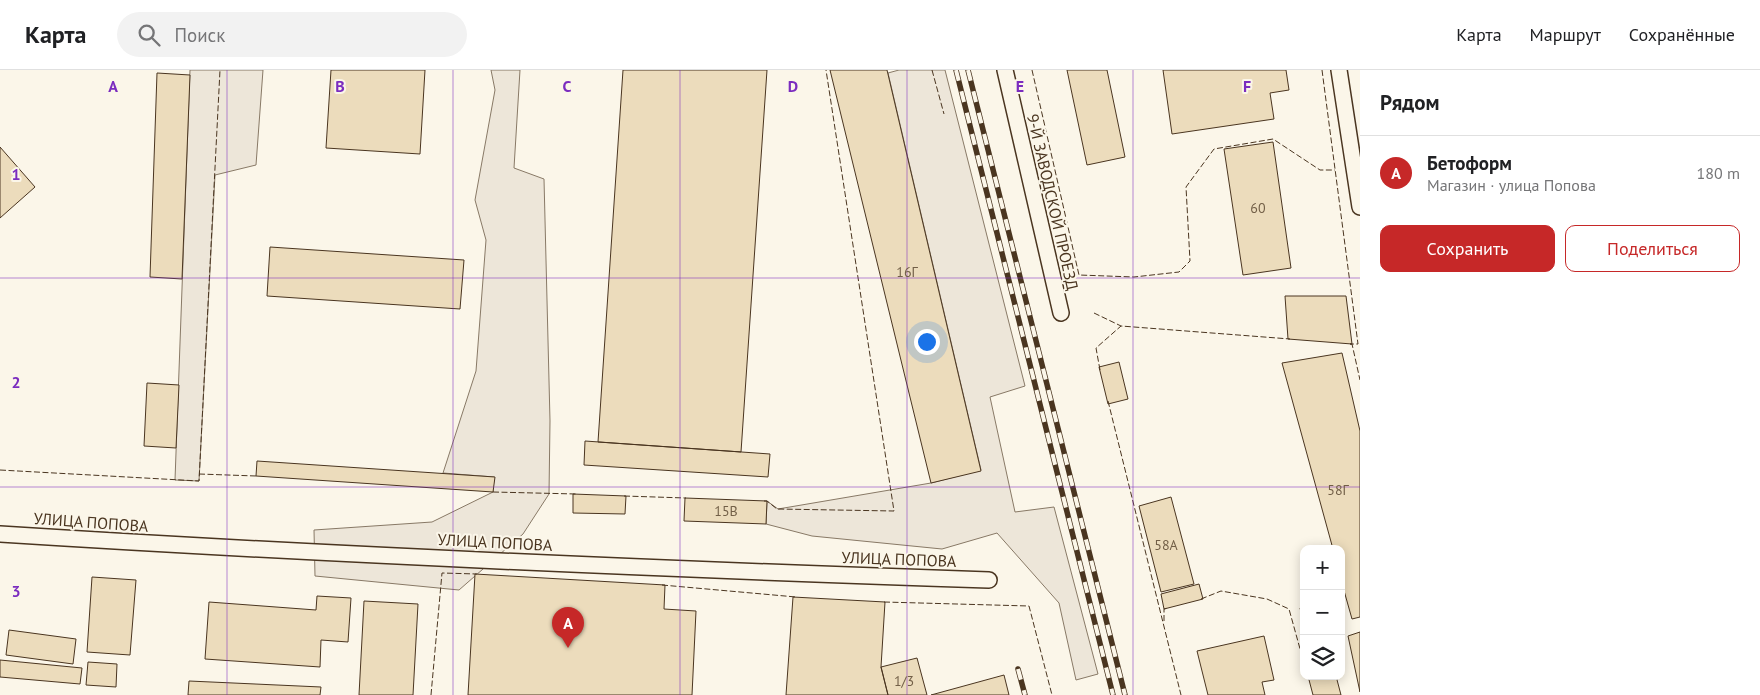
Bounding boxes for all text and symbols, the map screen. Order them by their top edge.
search box [117,12,467,57]
text: Карта [25,19,87,50]
icon: search [135,21,163,49]
text: Поиск [175,23,225,47]
text: Карта [1456,23,1502,46]
text: Маршрут [1530,23,1601,46]
text: Сохранённые [1629,23,1735,46]
text: A [108,76,118,96]
text: B [335,76,345,96]
text: C [563,76,572,96]
text: D [788,76,798,96]
text: E [1016,76,1024,96]
text: F [1243,76,1251,96]
text: Рядом [1380,89,1439,116]
street label: 9-Й ЗАВОДСКОЙ ПРОЕЗД [1023,112,1083,292]
text: Бетоформ [1427,151,1512,175]
text: A [1391,163,1401,183]
text: 180 m [1697,163,1740,183]
text: 1 [11,164,21,184]
text: Магазин · улица Попова [1427,175,1596,195]
house number: 60 [1250,199,1266,217]
button: Сохранить [1380,225,1555,272]
button: Поделиться [1565,225,1740,272]
house number: 16Г [896,263,919,281]
your location [914,329,940,355]
text: 2 [11,372,21,392]
house number: 58Г [1327,481,1350,499]
house number: 15В [714,502,738,520]
street label: УЛИЦА ПОПОВА [33,508,150,536]
street label: УЛИЦА ПОПОВА [437,529,554,555]
house number: 58А [1154,536,1179,554]
map controls [1300,545,1345,680]
button: + [1300,545,1345,590]
street label: УЛИЦА ПОПОВА [841,547,957,571]
text: 3 [11,581,21,601]
button: − [1300,590,1345,635]
pin: A [552,607,584,648]
button: layers [1300,635,1345,680]
house number: 1/3 [894,672,914,690]

